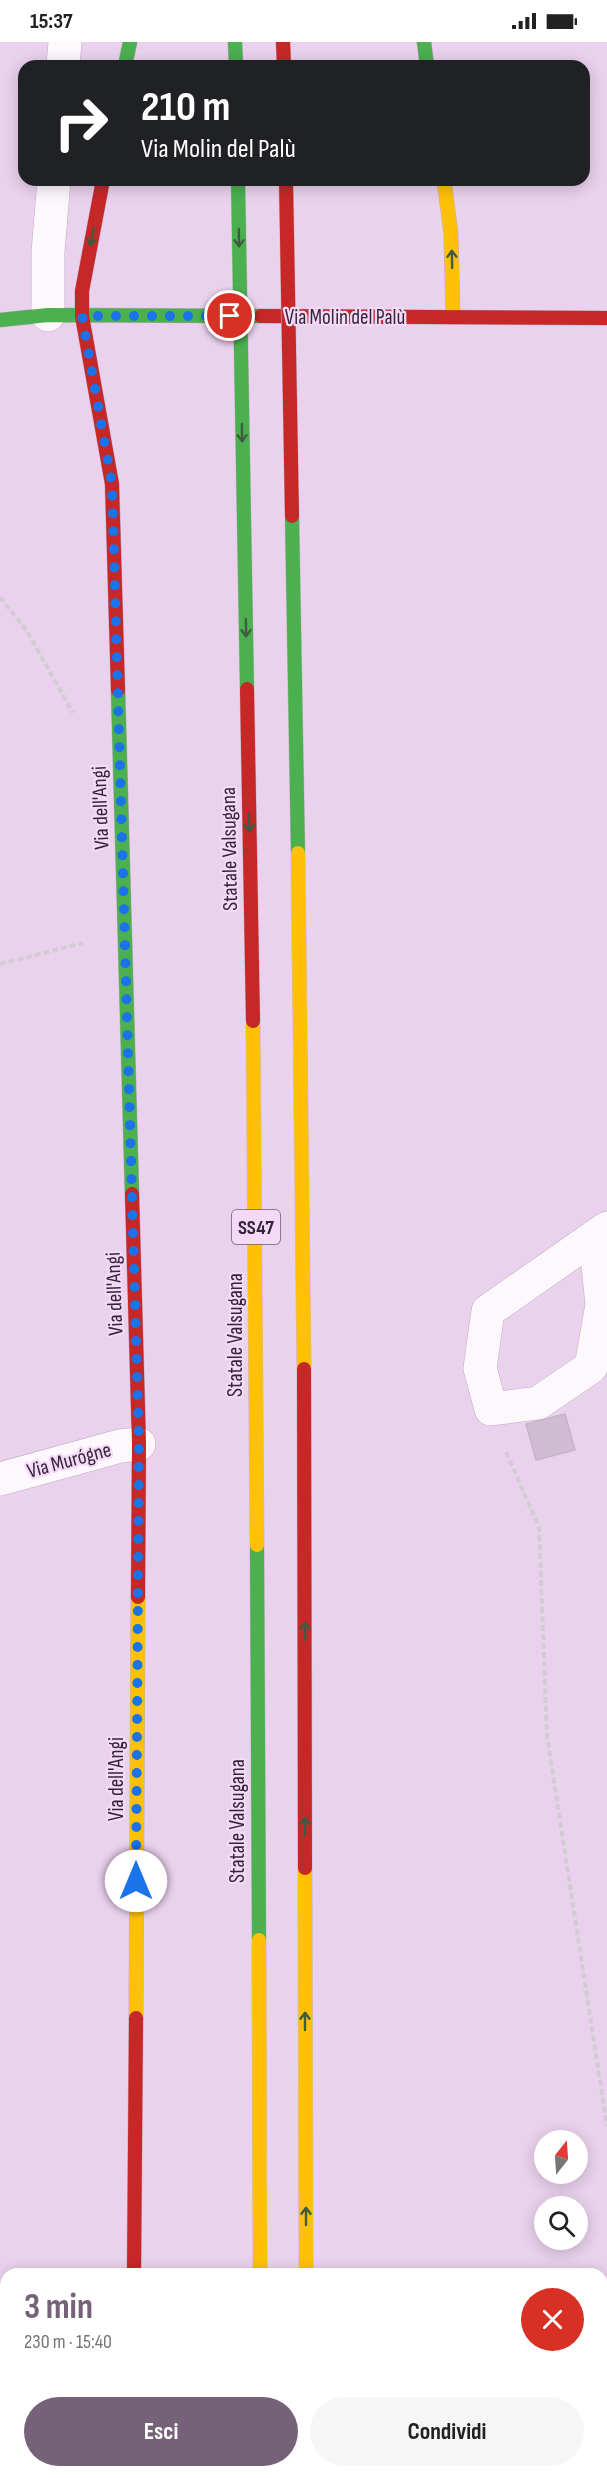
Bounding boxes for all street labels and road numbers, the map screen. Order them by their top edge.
street label: Via Molin del Palù [285,305,405,330]
street label: Via dell'Angi [87,766,114,850]
street label: Statale Valsugana [216,787,243,911]
road number: SS47 [232,1210,280,1244]
street label: Via dell'Angi [101,1252,128,1336]
street label: Statale Valsugana [223,1273,248,1397]
street label: Via Murógne [24,1437,114,1484]
street label: Via dell'Angi [104,1737,129,1821]
street label: Statale Valsugana [225,1759,250,1883]

